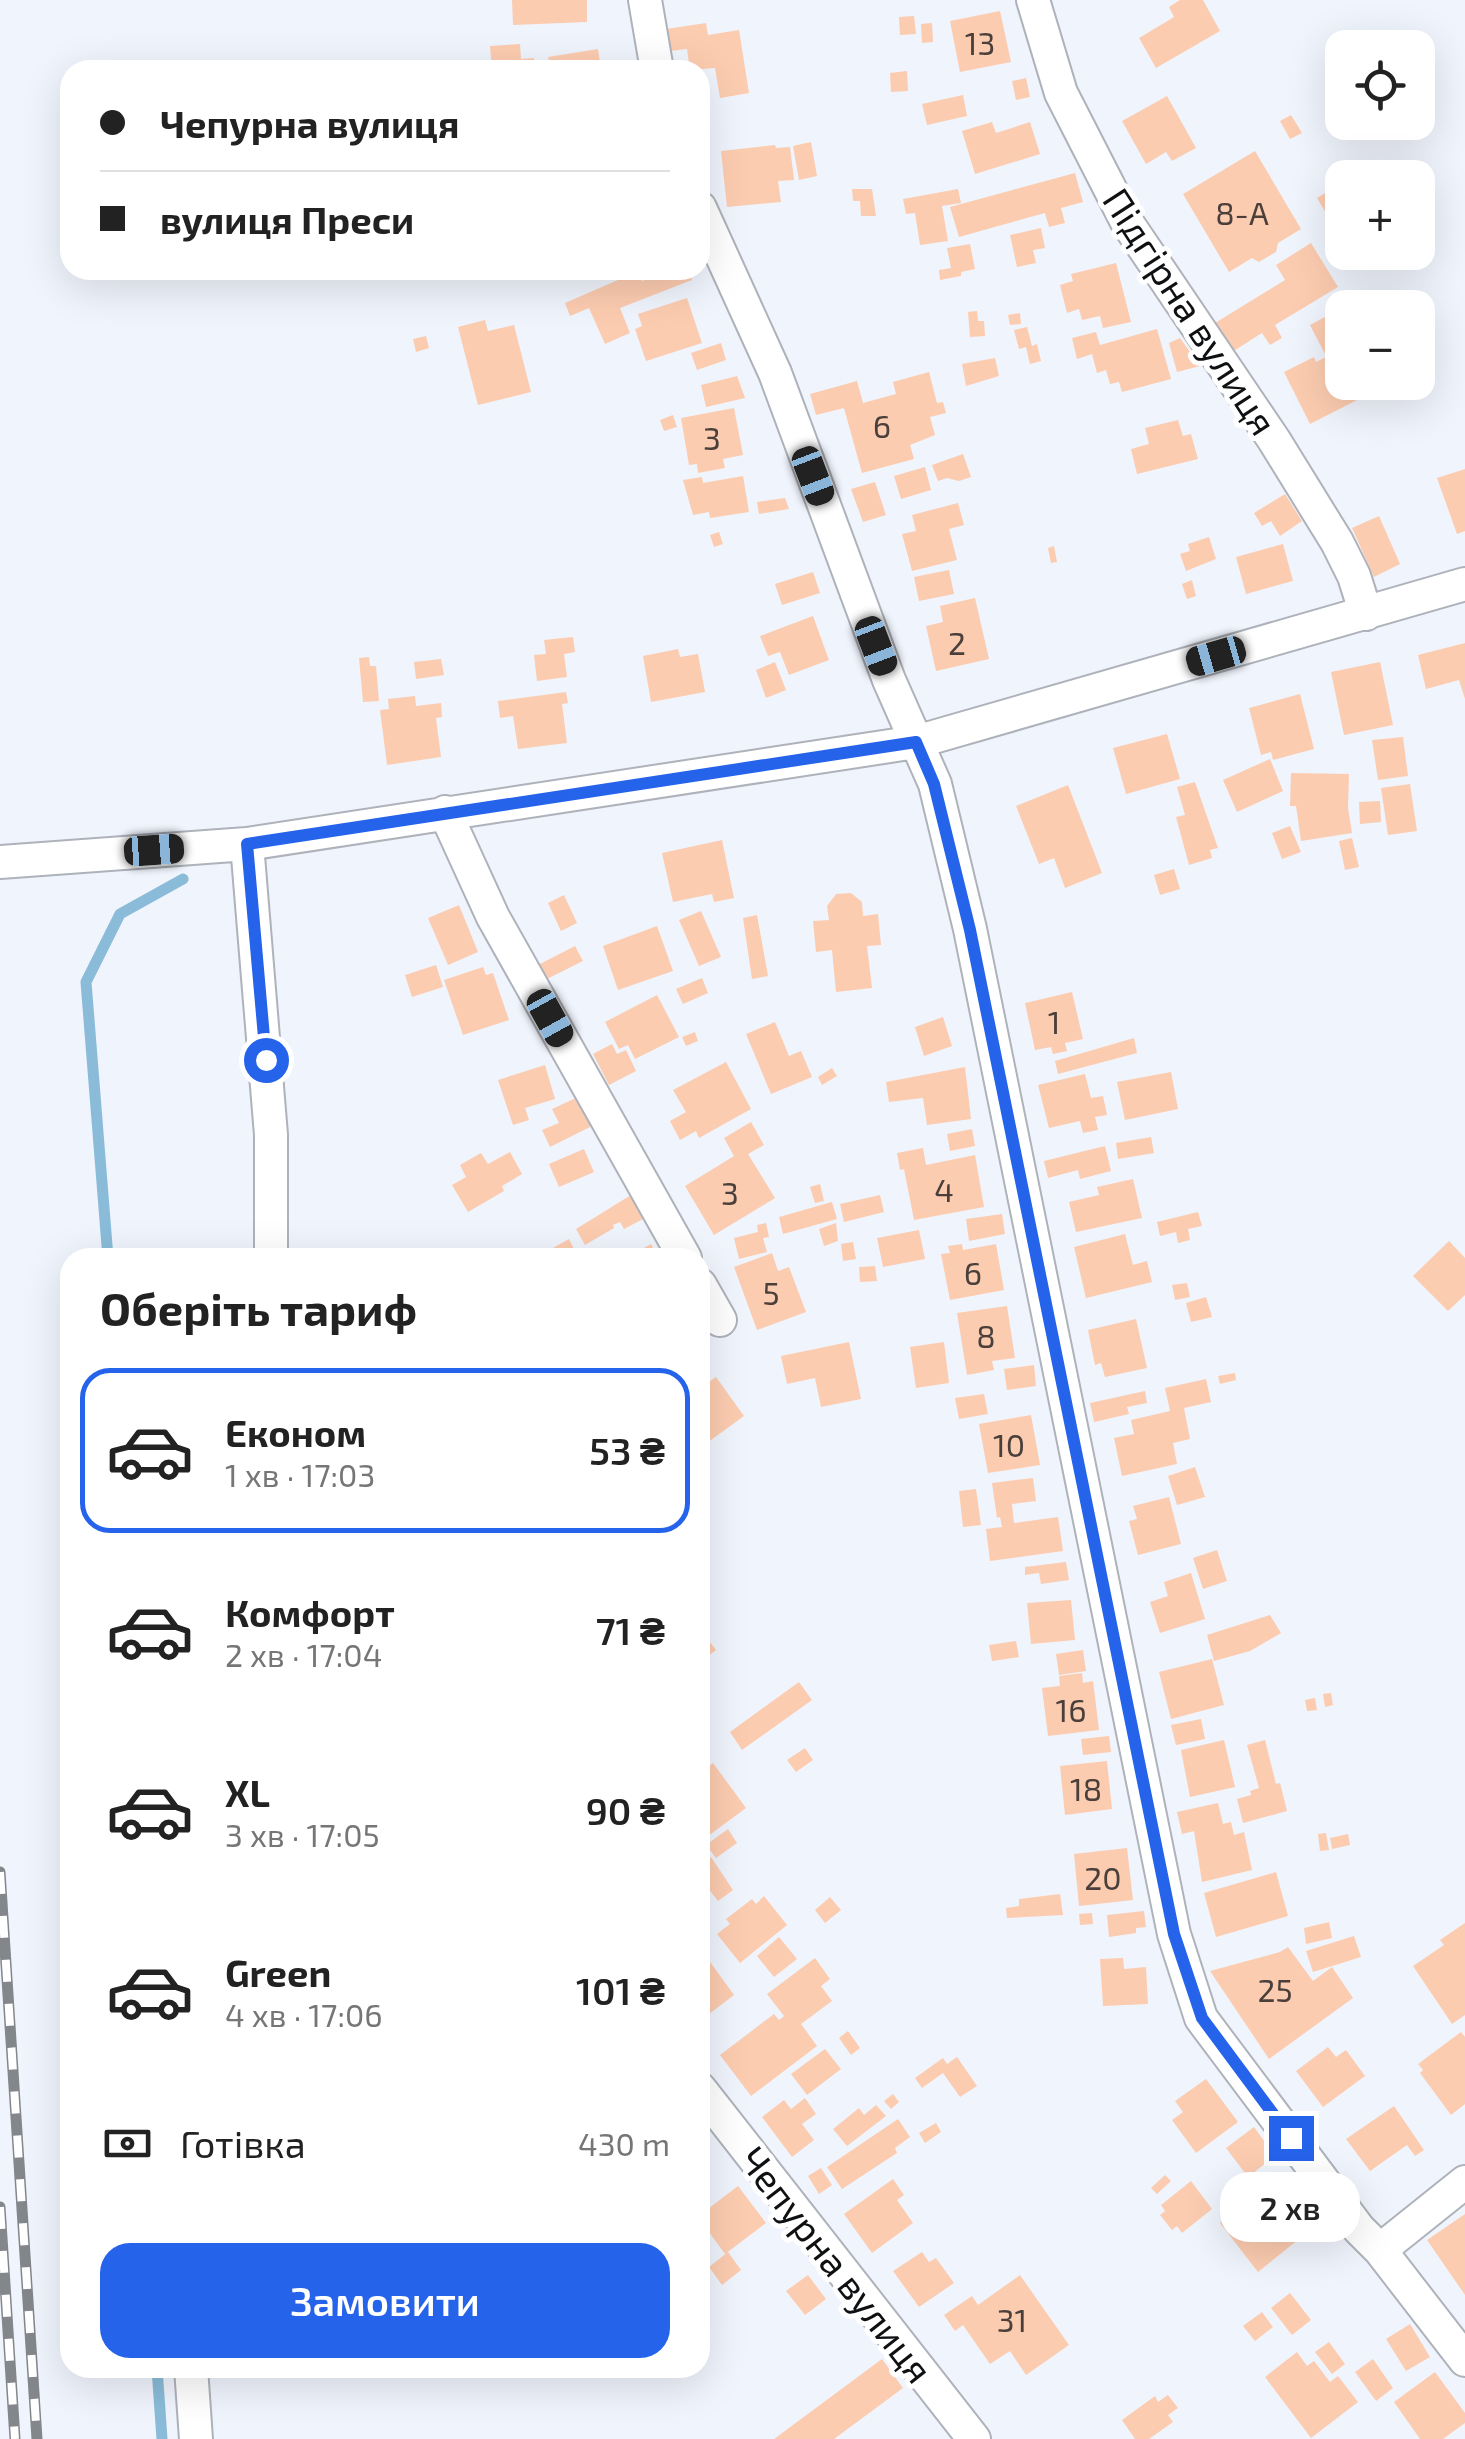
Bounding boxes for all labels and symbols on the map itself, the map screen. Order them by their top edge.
house number: 13 [965,23,995,61]
street label: Підгірна вулиця [1094,179,1288,443]
house number: 8-А [1215,193,1269,231]
house number: 6 [873,406,891,444]
house number: 3 [703,418,721,456]
car [788,443,838,509]
car [851,613,901,679]
house number: 2 [948,623,966,661]
car [1183,633,1249,679]
car [123,833,185,867]
car [522,984,578,1052]
house number: 1 [1048,1002,1060,1040]
route start [244,1038,289,1083]
house number: 4 [934,1170,954,1208]
house number: 3 [721,1173,739,1211]
house number: 6 [964,1253,982,1291]
house number: 5 [762,1273,780,1311]
house number: 8 [976,1316,996,1354]
house number: 10 [993,1425,1025,1463]
house number: 16 [1055,1690,1087,1728]
house number: 18 [1070,1769,1102,1807]
house number: 20 [1084,1858,1122,1896]
house number: 25 [1257,1970,1293,2008]
route end [1269,2116,1314,2161]
street label: Чепурна вулиця [731,2137,943,2391]
callout: 2 хв [1221,2173,1361,2243]
house number: 31 [997,2300,1027,2338]

